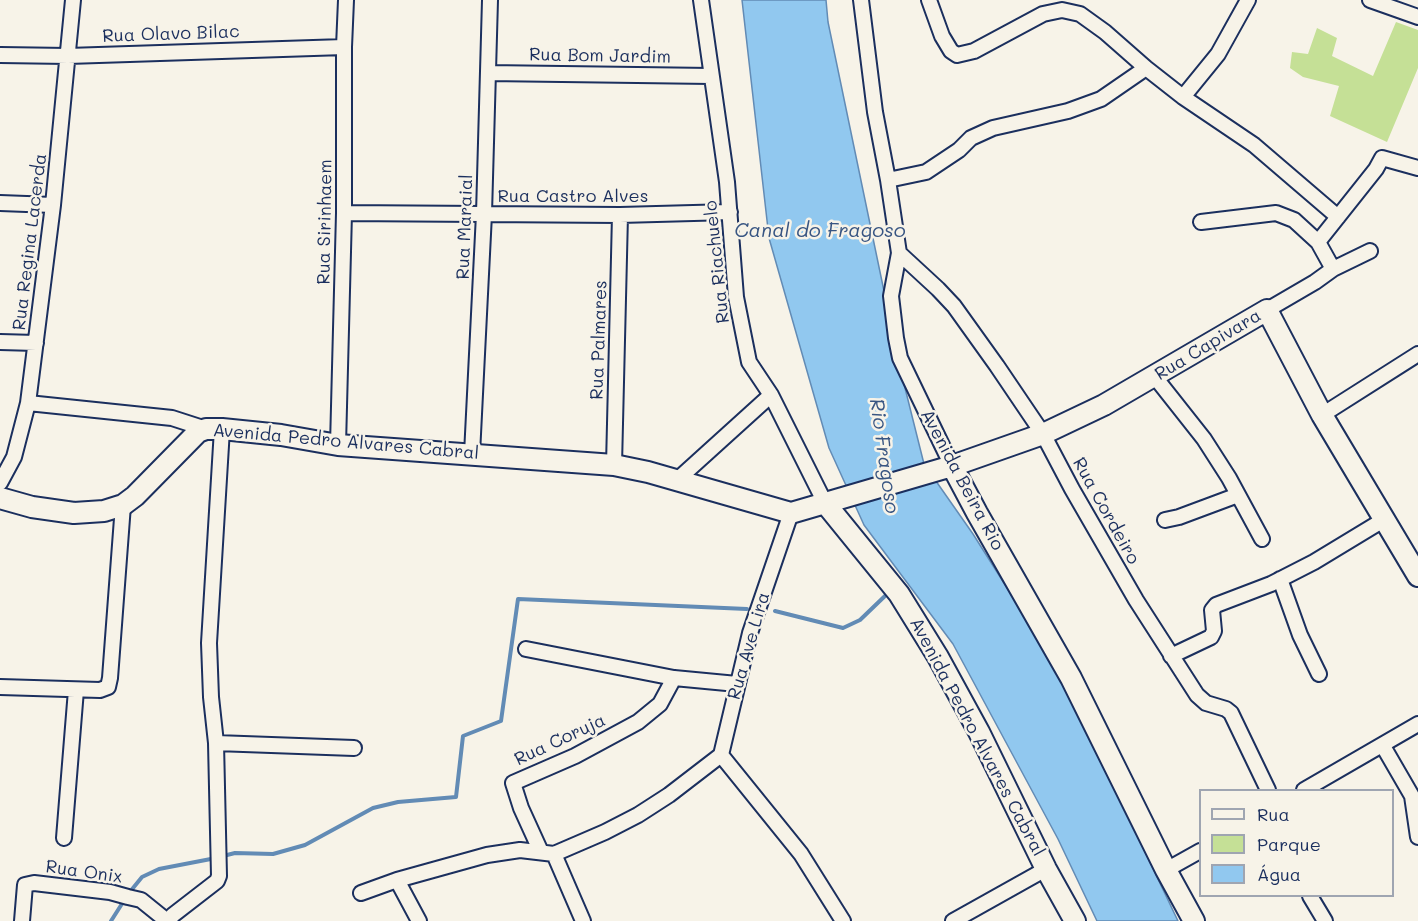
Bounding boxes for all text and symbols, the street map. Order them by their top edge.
street label: Rua Olavo Bilac [102,21,240,47]
street label: Rua Bom Jardim [529,44,671,68]
street label: Rua Regina Lacerda [8,152,52,332]
street label: Rua Sirinhaem [313,159,337,285]
street label: Rua Maraial [452,174,478,280]
street label: Rua Castro Alves [498,185,648,207]
street label: Rua Riachuelo [700,199,734,325]
water label: Canal do Fragoso [734,219,906,243]
street label: Rua Palmares [586,280,612,400]
street label: Rua Capivara [1151,305,1265,385]
water label: Rio Fragoso [864,397,904,515]
street label: Avenida Beira Rio [916,406,1008,554]
street label: Avenida Pedro Alvares Cabral [212,420,480,464]
street label: Rua Cordeiro [1068,454,1144,568]
street label: Rua Ave Lira [723,590,775,702]
street label: Avenida Pedro Alvares Cabral [905,614,1049,860]
street label: Rua Coruja [511,709,609,771]
legend [1199,789,1394,897]
text: Rua [1257,802,1290,826]
text: Parque [1257,832,1321,856]
street label: Rua Onix [44,856,124,888]
text: Água [1257,862,1301,886]

